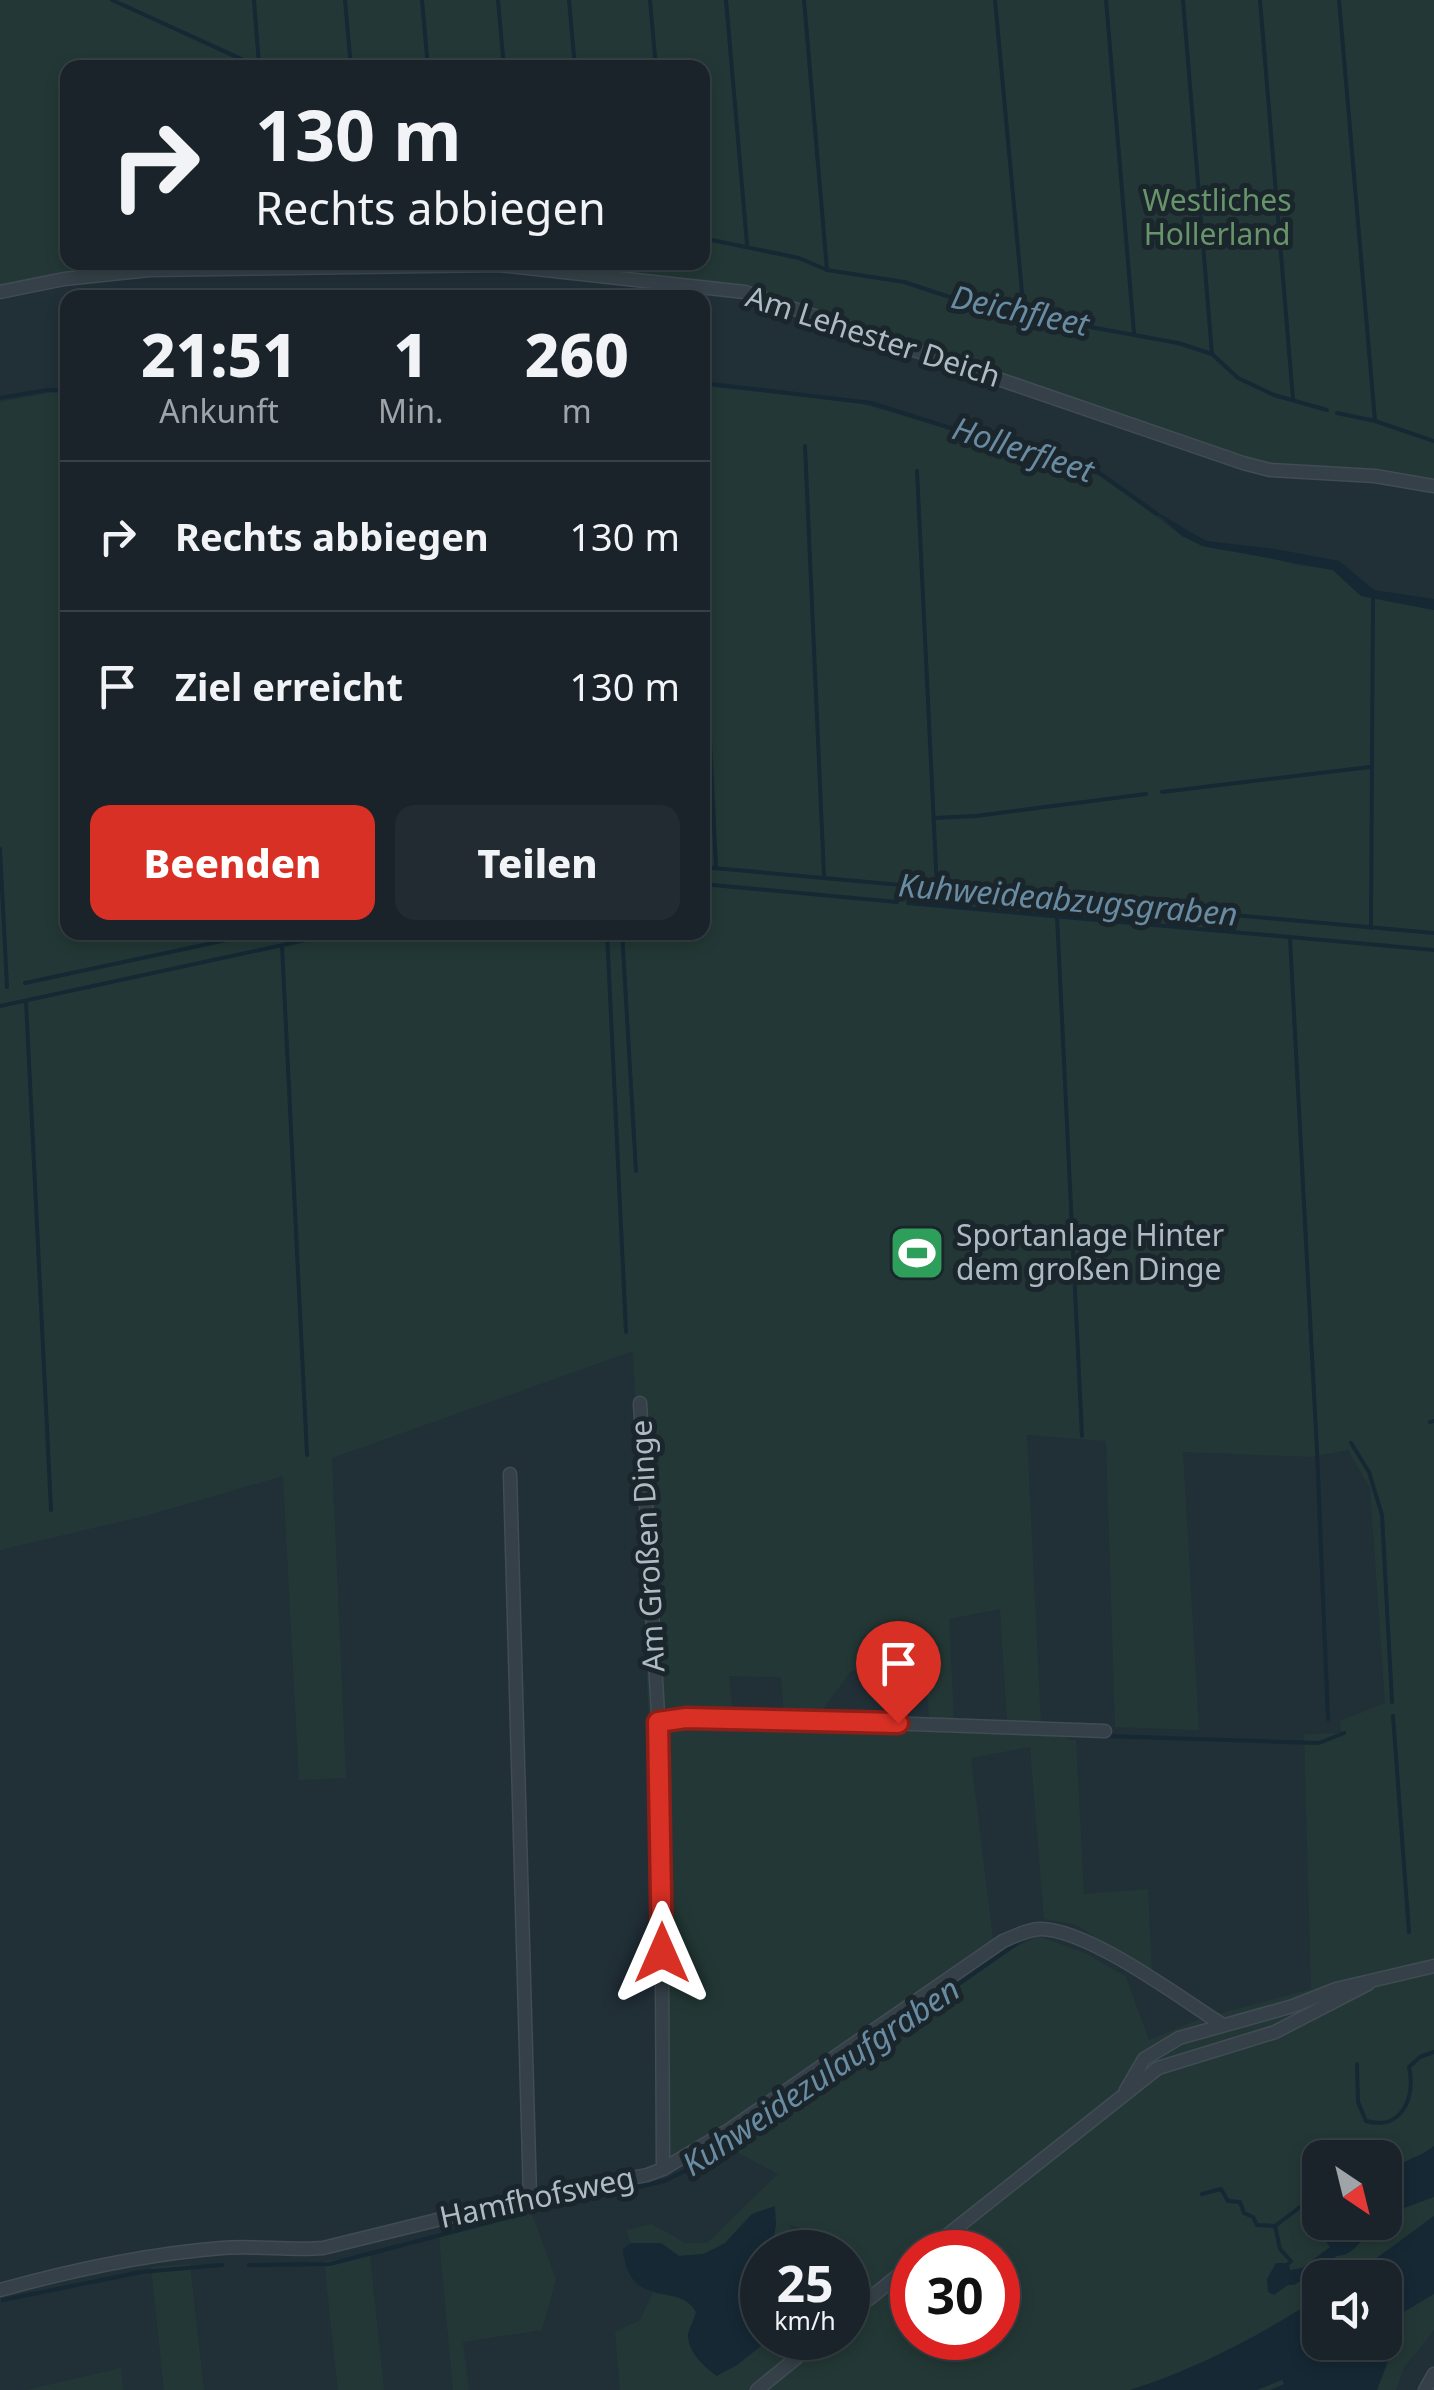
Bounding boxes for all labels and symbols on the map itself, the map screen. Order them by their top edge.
park label: Westliches Hollerland [1142,179,1292,254]
water label: Deichfleet [948,274,1094,345]
street label: Am Lehester Deich [741,275,1006,396]
water label: Hollerfleet [947,406,1101,492]
water label: Kuhweideabzugsgraben [897,862,1239,935]
place label: Sportanlage Hinter dem großen Dinge [956,1214,1224,1289]
sports icon: Sportanlage Hinter dem großen Dinge [887,1223,947,1283]
street label: Am Großen Dinge [619,1419,674,1673]
pin [856,1621,941,1724]
position arrow [610,1901,714,2005]
water label: Kuhweidezulaufgraben [673,1967,967,2185]
north arrow [1302,2140,1402,2240]
street label: Hamfhofsweg [436,2156,638,2237]
speed limit sign: 30 [890,2230,1020,2360]

